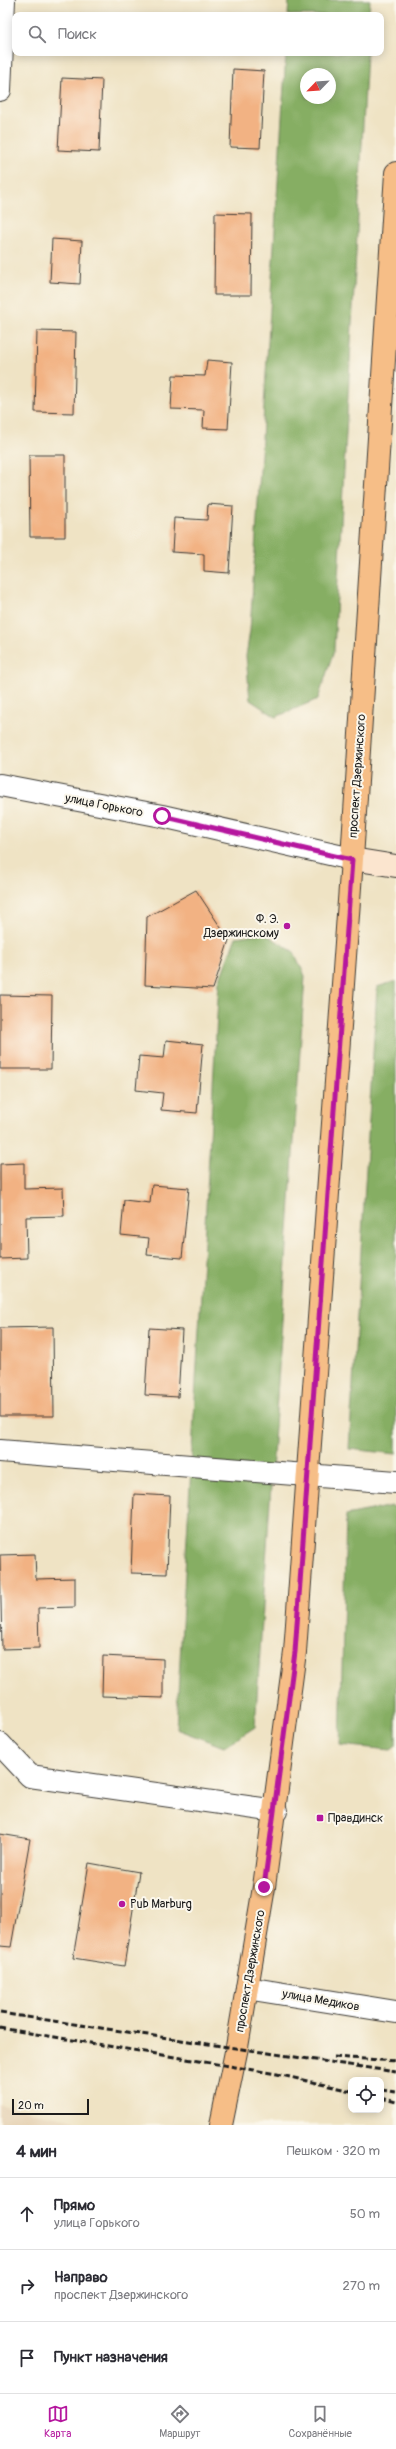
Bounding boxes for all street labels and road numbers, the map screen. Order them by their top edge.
street label: проспект Дзержинского [346,713,369,838]
street label: улица Горького [63,790,145,820]
street label: проспект Дзержинского [232,1908,269,2033]
street label: улица Медиков [280,1986,361,2015]

